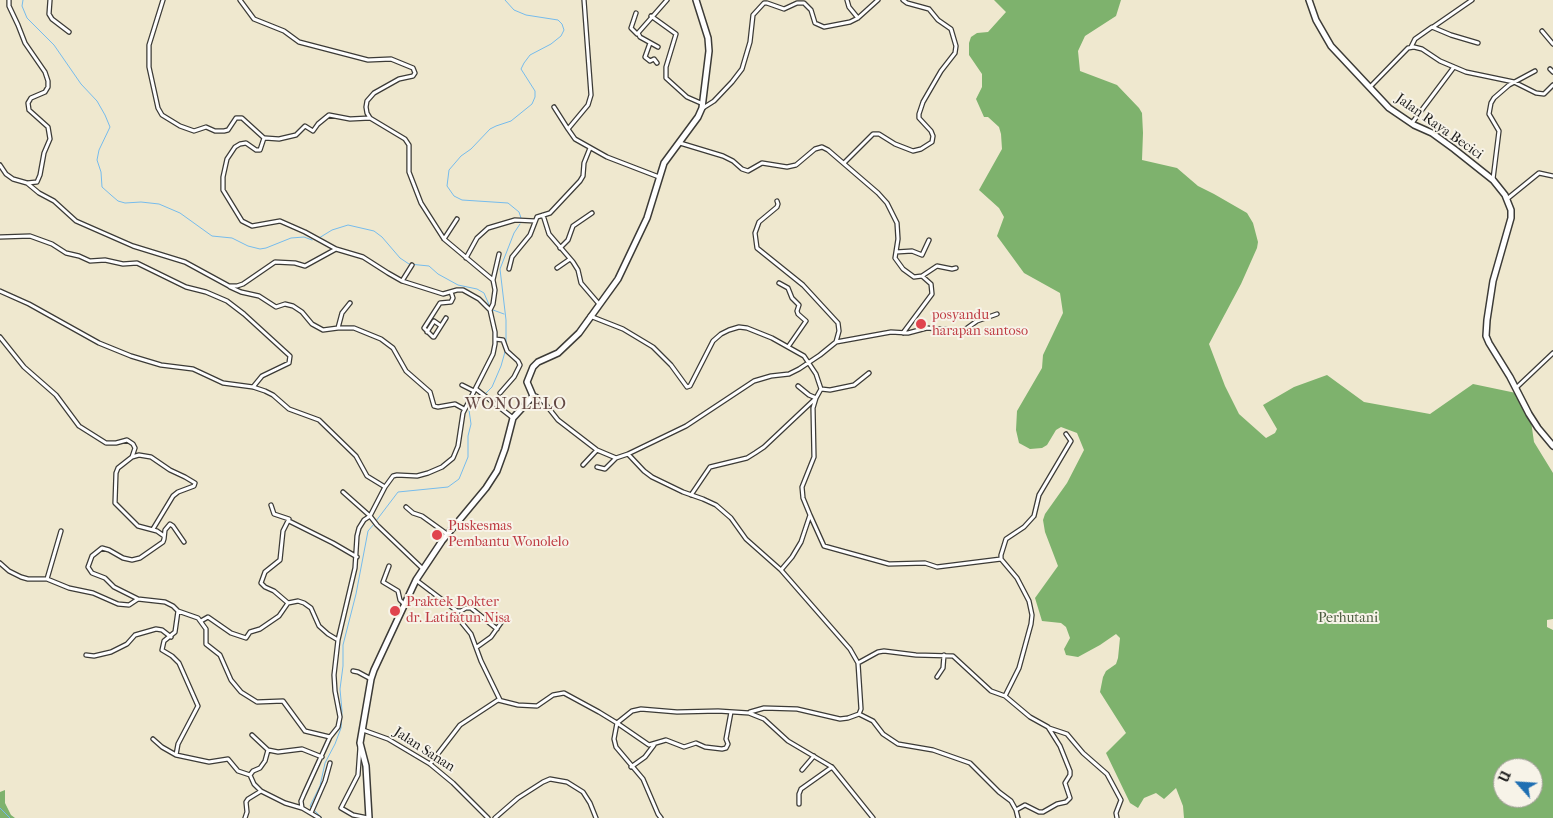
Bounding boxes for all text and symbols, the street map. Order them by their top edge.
street label: Jalan Raya Becici [1392,91,1486,163]
place label: posyandu harapan santoso [932,308,1028,341]
marker: posyandu harapan santoso [914,317,928,331]
district label: WONOLELO [464,395,568,415]
place label: Puskesmas Pembantu Wonolelo [448,519,569,552]
marker: Puskesmas Pembantu Wonolelo [430,528,444,542]
place label: Praktek Dokter dr. Latifatun Nisa [406,595,510,628]
marker: Praktek Dokter dr. Latifatun Nisa [388,604,402,618]
park label: Perhutani [1318,611,1378,627]
street label: Jalan Sanan [390,724,458,776]
north arrow [1493,758,1543,808]
text: U [1495,768,1515,785]

